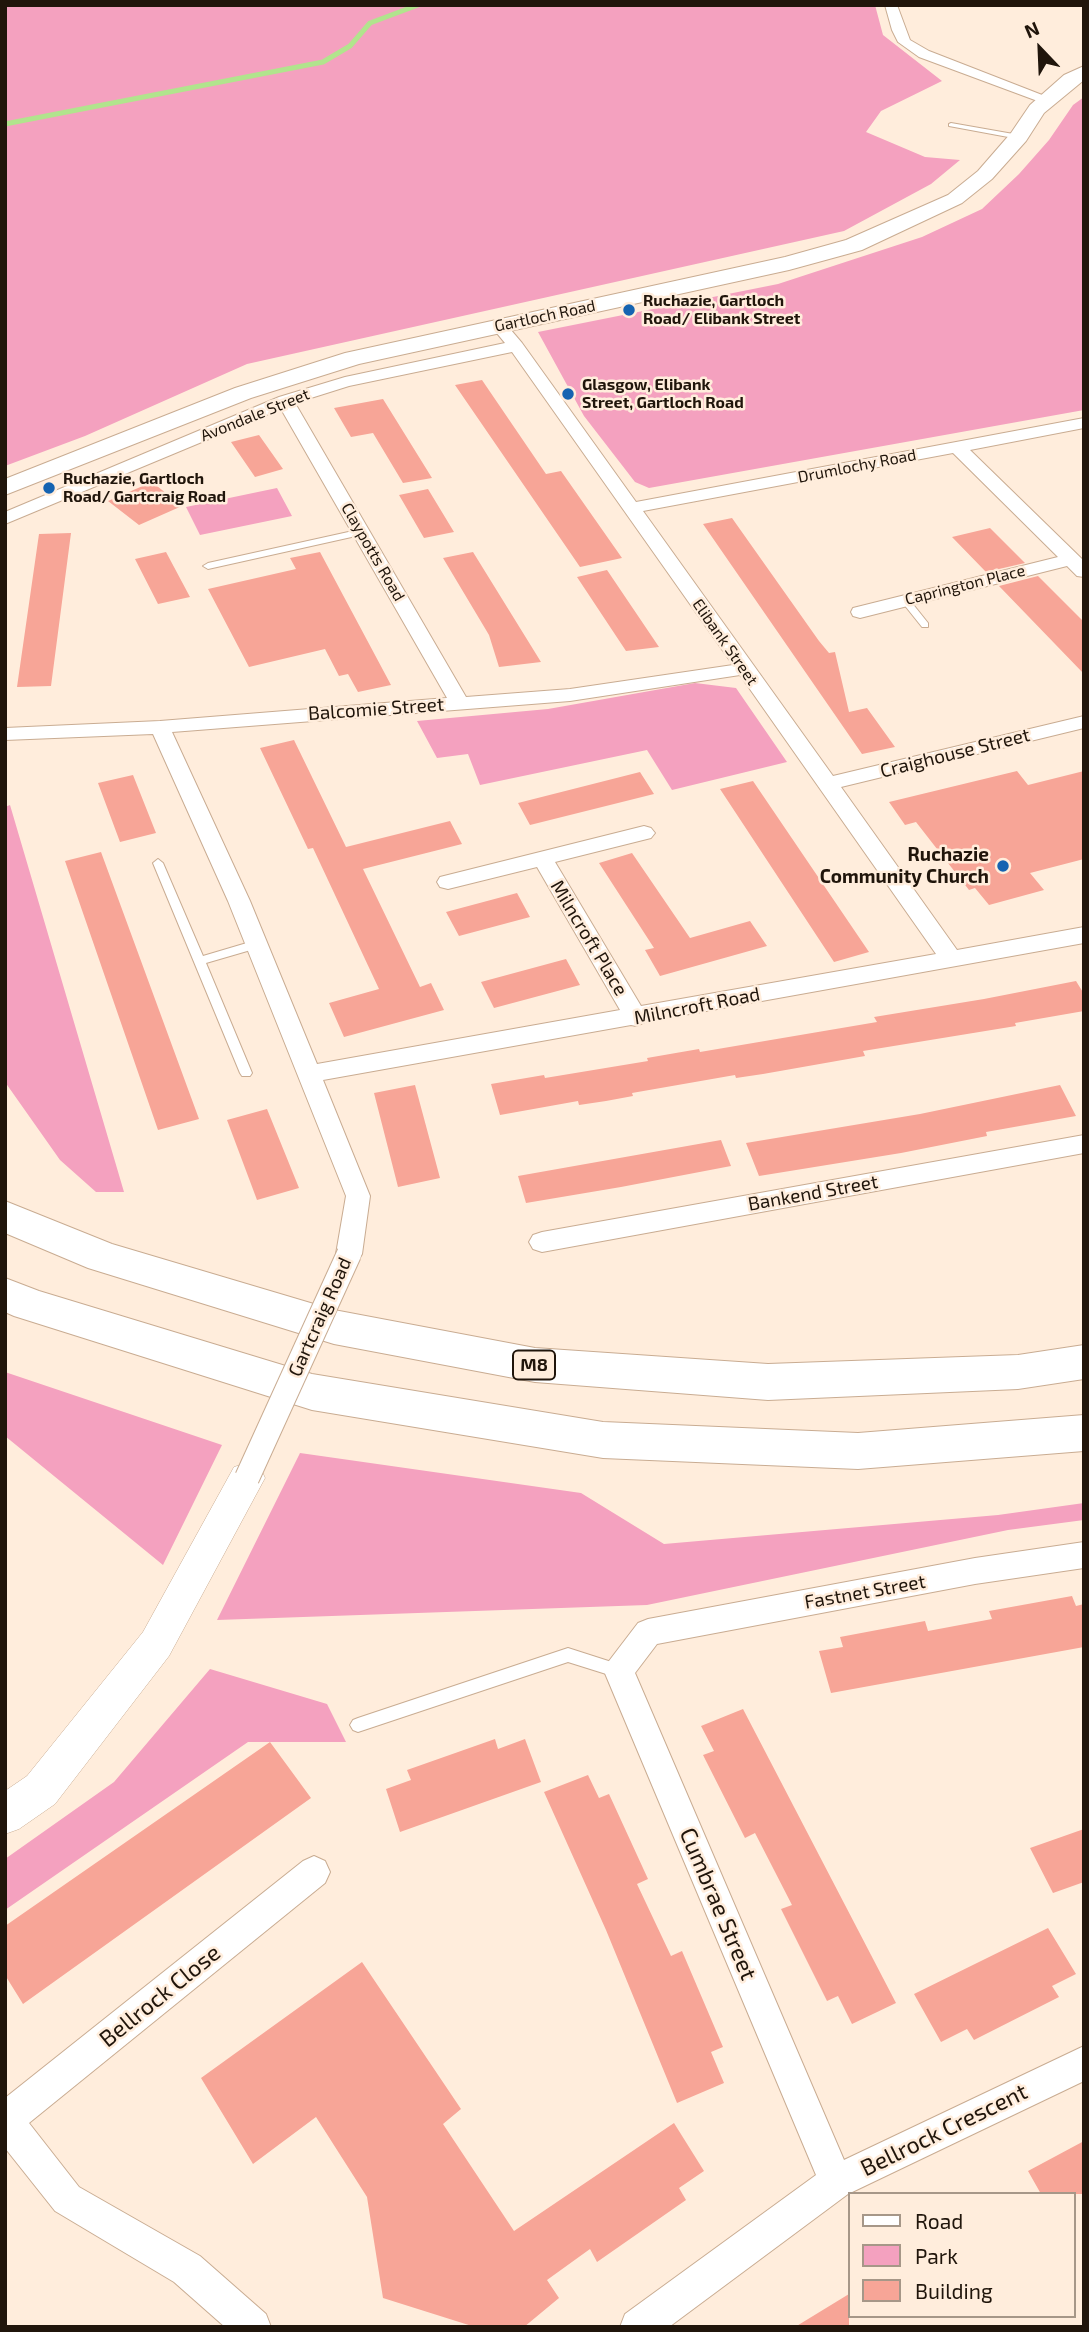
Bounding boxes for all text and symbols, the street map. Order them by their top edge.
north arrow [1005,14,1075,84]
text: N [1021,16,1042,42]
place label: Ruchazie, Gartloch Road/ Elibank Street [643,291,800,329]
street label: Gartloch Road [493,296,597,336]
marker: Ruchazie, Gartloch Road/ Elibank Street [621,302,637,318]
place label: Glasgow, Elibank Street, Gartloch Road [582,375,744,413]
street label: Avondale Street [198,384,312,446]
marker: Glasgow, Elibank Street, Gartloch Road [560,386,576,402]
street label: Drumlochy Road [796,445,918,487]
place label: Ruchazie, Gartloch Road/ Gartcraig Road [63,469,226,507]
marker: Ruchazie, Gartloch Road/ Gartcraig Road [41,480,57,496]
street label: Claypotts Road [337,499,409,605]
street label: Caprington Place [903,561,1027,609]
street label: Elibank Street [688,595,762,689]
street label: Balcomie Street [307,693,445,725]
street label: Craighouse Street [878,723,1032,783]
place label: Ruchazie Community Church [820,844,989,888]
marker: Ruchazie Community Church [995,858,1011,874]
street label: Milncroft Place [546,876,632,1000]
street label: Milncroft Road [632,983,762,1029]
street label: Bankend Street [746,1170,880,1216]
street label: Gartcraig Road [284,1254,356,1380]
road number: M8 [513,1350,555,1380]
street label: Fastnet Street [803,1570,927,1614]
street label: Cumbrae Street [674,1824,762,1984]
street label: Bellrock Close [94,1939,226,2053]
street label: Bellrock Crescent [856,2078,1032,2182]
legend [848,2192,1075,2318]
text: Road [915,2208,963,2233]
text: Park [915,2243,958,2268]
text: Building [915,2278,993,2303]

